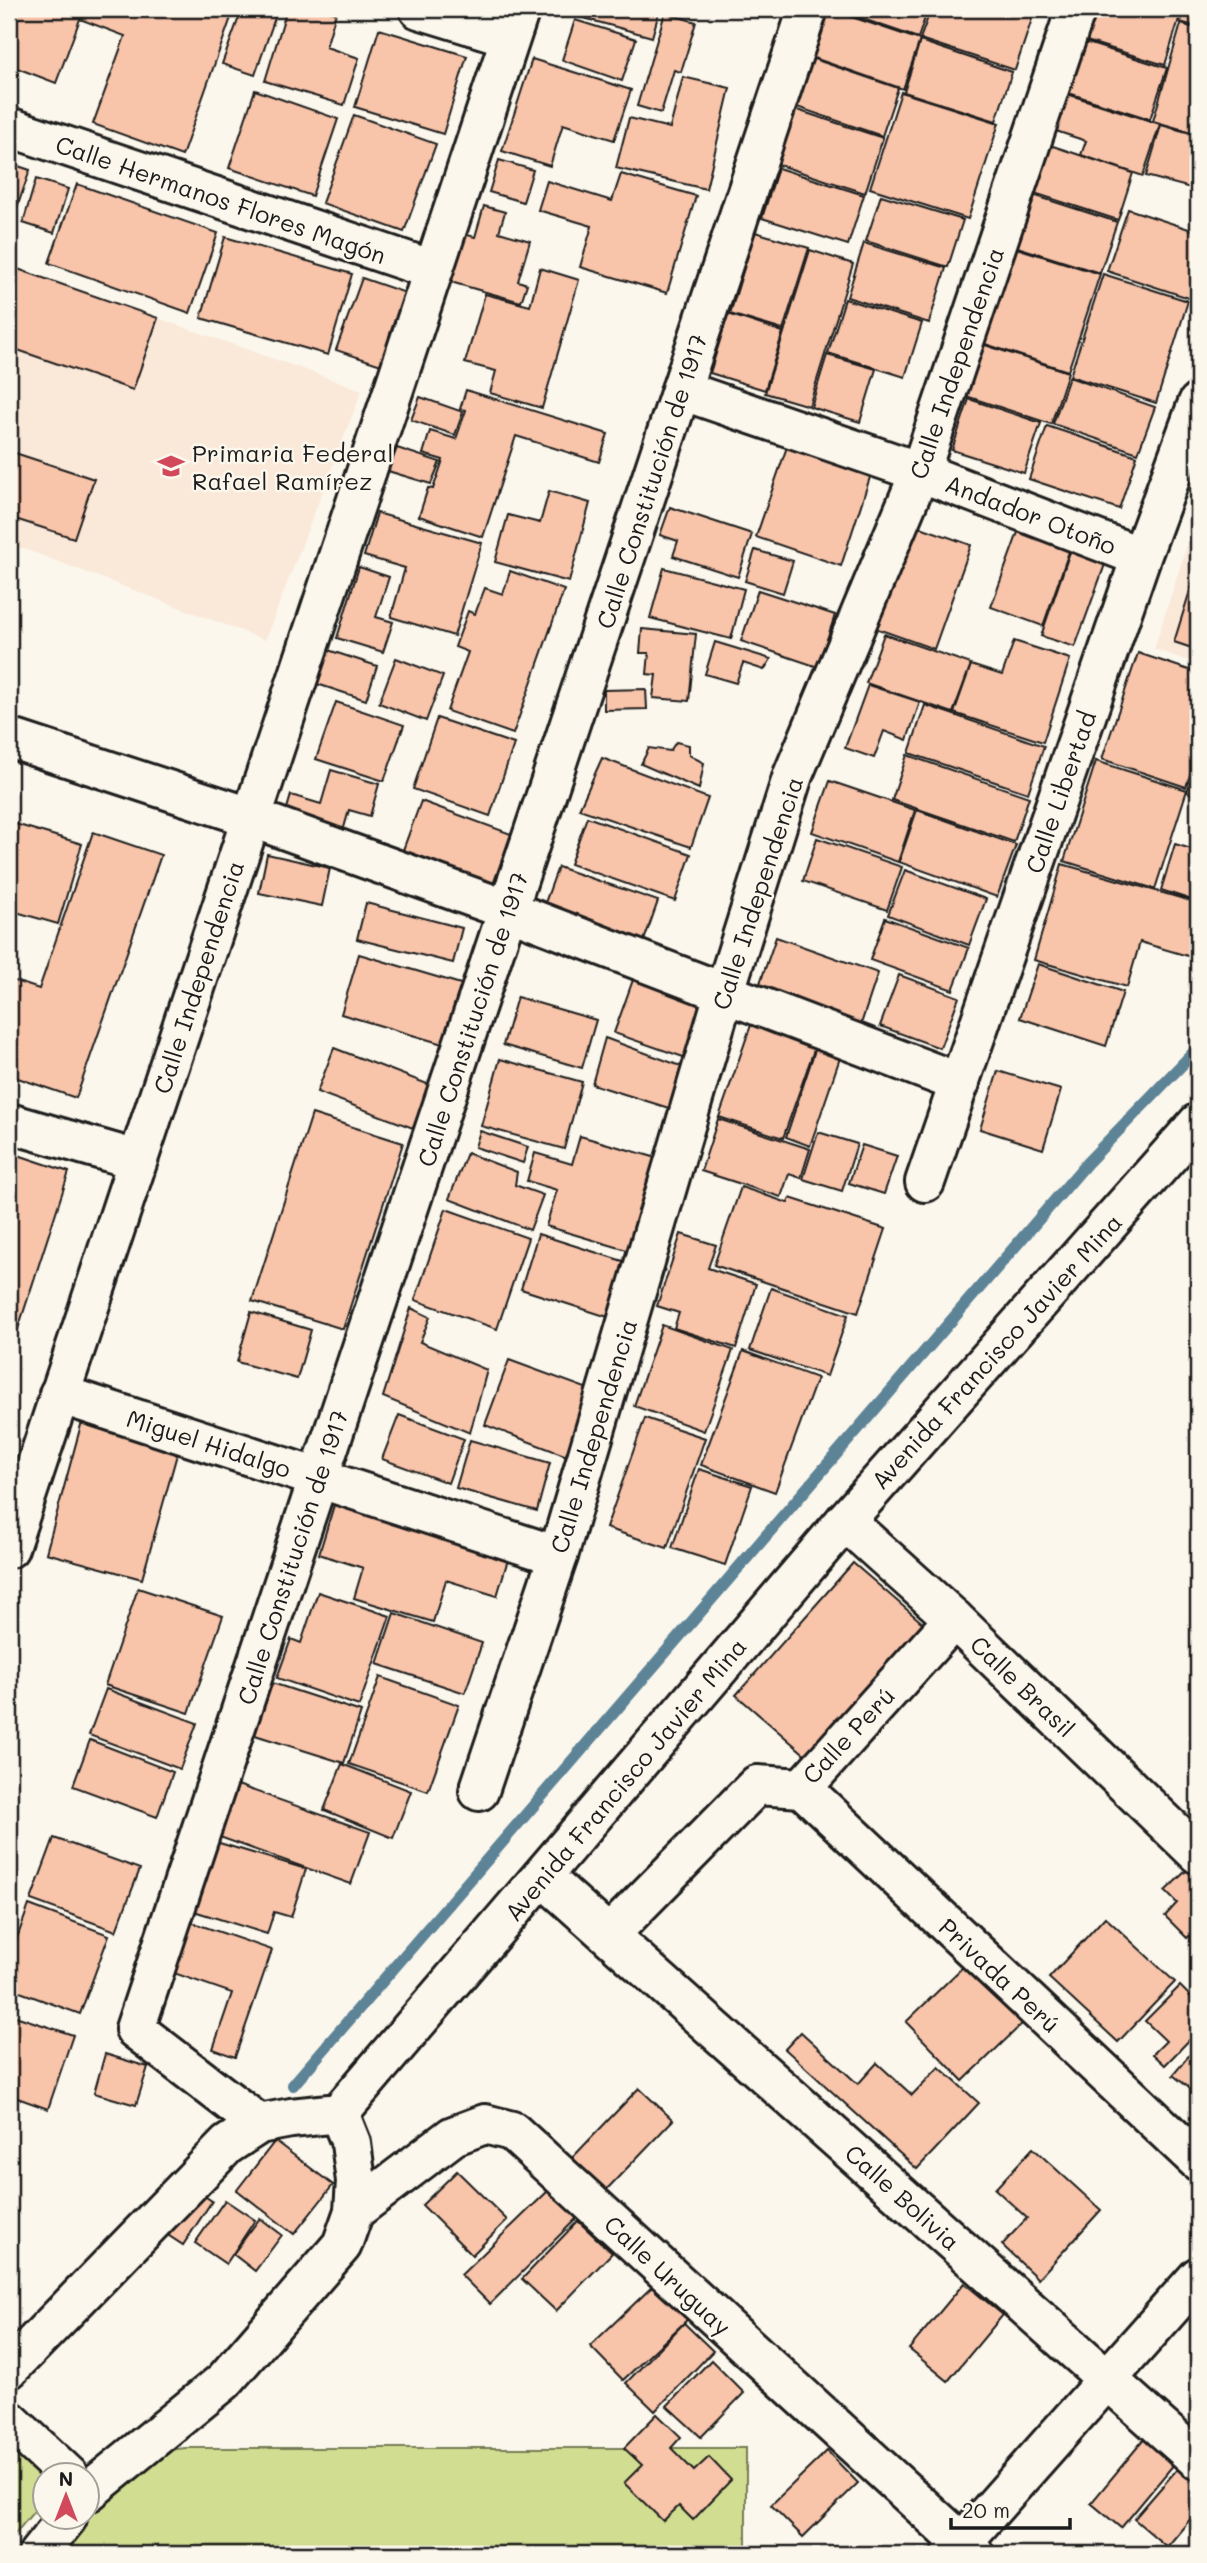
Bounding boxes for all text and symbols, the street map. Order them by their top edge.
street label: Calle Hermanos Flores Magón [52,128,390,270]
street label: Calle Independencia [902,243,1010,483]
street label: Calle Constitución de 1917 [589,330,713,632]
place label: Primaria Federal Rafael Ramírez [192,437,394,496]
school or university icon: Primaria Federal Rafael Ramírez [156,451,186,481]
street label: Andador Otoño [941,467,1121,561]
street label: Calle Libertad [1018,707,1102,877]
street label: Calle Independencia [705,773,809,1013]
street label: Calle Independencia [146,857,250,1097]
street label: Calle Constitución de 1917 [410,868,534,1170]
street label: Avenida Francisco Javier Mina [864,1207,1128,1495]
street label: Calle Independencia [543,1315,643,1557]
street label: Miguel Hidalgo [123,1402,295,1484]
street label: Calle Constitución de 1917 [230,1406,354,1708]
street label: Calle Brasil [964,1628,1082,1744]
street label: Avenida Francisco Javier Mina [497,1631,753,1927]
street label: Calle Perú [795,1680,901,1790]
street label: Privada Perú [933,1911,1067,2039]
street label: Calle Bolivia [839,2137,967,2257]
street label: Calle Uruguay [598,2208,738,2342]
north arrow [32,2462,102,2532]
text: N [59,2466,73,2491]
scale bar [951,2486,1070,2530]
text: 20 m [962,2496,1010,2523]

